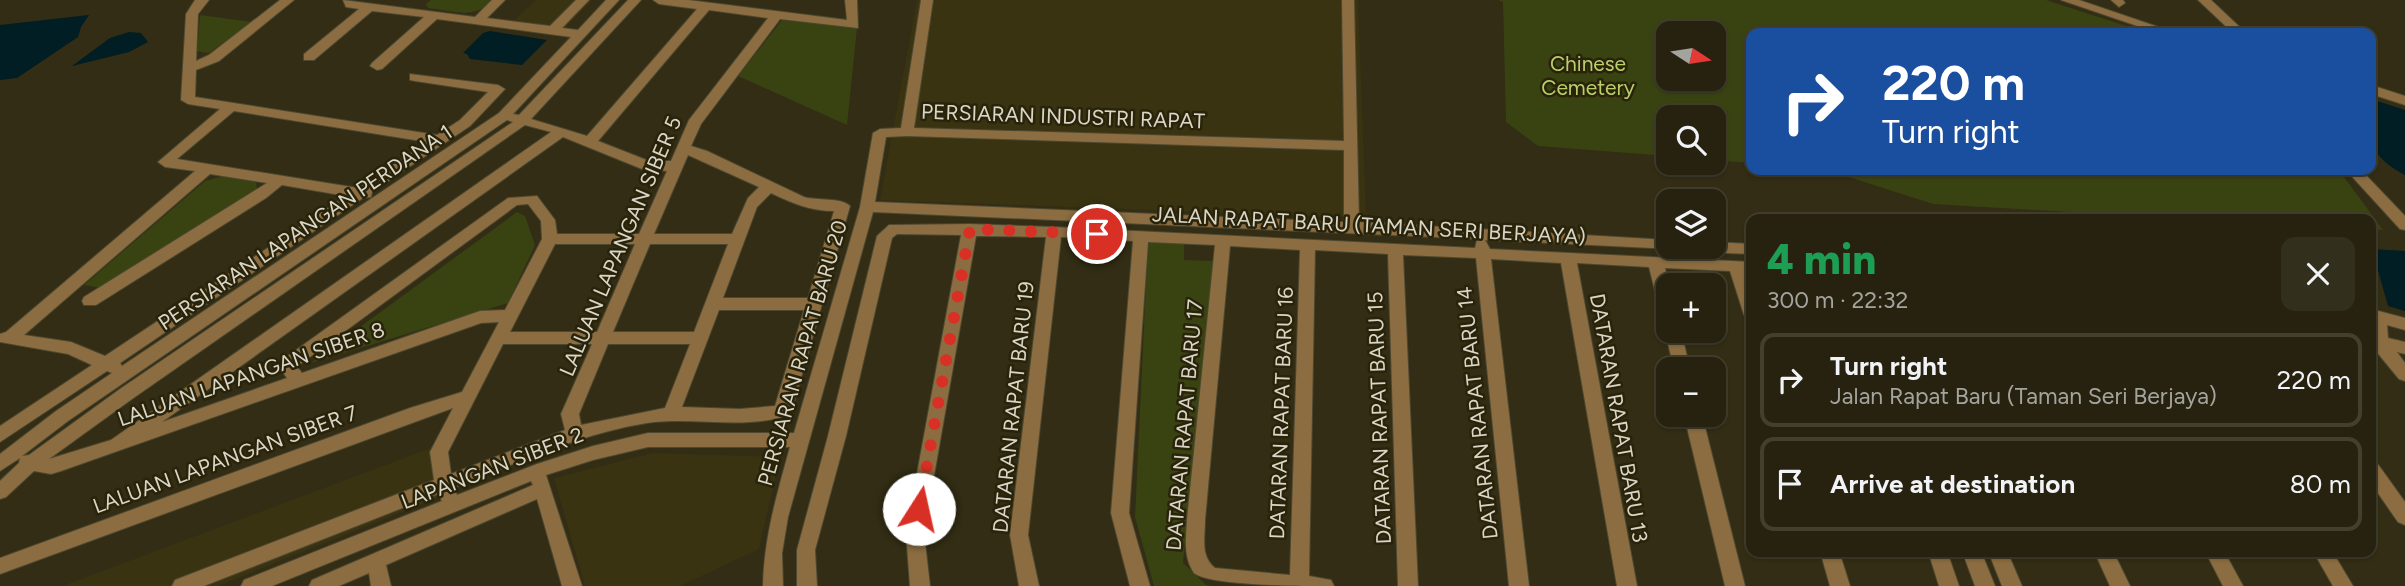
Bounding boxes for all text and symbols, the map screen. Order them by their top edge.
north arrow [1656,21,1726,91]
map controls [1656,21,1726,427]
park label: Chinese Cemetery [1541,51,1635,100]
text: 220 m [1882,53,2025,112]
icon: right [1767,56,1858,147]
street label: PERSIARAN INDUSTRI RAPAT [921,99,1206,133]
button: search [1656,105,1726,175]
street label: LALUAN LAPANGAN SIBER 5 [554,112,686,380]
text: Turn right [1882,113,2020,151]
street label: PERSIARAN LAPANGAN PERDANA 1 [153,119,457,335]
button: layers [1656,189,1726,259]
street label: JALAN RAPAT BARU (TAMAN SERI BERJAYA) [1152,201,1586,249]
pin [1067,204,1127,264]
icon: arrive [1078,215,1116,253]
street label: PERSIARAN RAPAT BARU 20 [752,217,852,489]
text: 4 min [1767,234,1876,285]
button: close [2281,237,2355,311]
button: + [1656,273,1726,343]
street label: DATARAN RAPAT BARU 19 [987,280,1039,534]
street label: DATARAN RAPAT BARU 14 [1451,285,1503,541]
street label: DATARAN RAPAT BARU 16 [1264,286,1298,540]
text: 300 m · 22:32 [1767,286,1908,314]
street label: DATARAN RAPAT BARU 15 [1362,291,1396,545]
street label: DATARAN RAPAT BARU 13 [1585,292,1653,544]
street label: DATARAN RAPAT BARU 17 [1161,298,1207,552]
street label: LALUAN LAPANGAN SIBER 8 [114,316,388,432]
text: Turn right [1830,350,1947,382]
button: − [1656,357,1726,427]
icon: right [1771,361,1809,399]
text: 220 m [2277,364,2351,396]
text: Jalan Rapat Baru (Taman Seri Berjaya) [1830,382,2217,410]
street label: LALUAN LAPANGAN SIBER 7 [90,399,360,519]
street label: LAPANGAN SIBER 2 [397,422,587,514]
icon: arrive [1771,465,1809,503]
text: Arrive at destination [1830,468,2075,500]
text: 80 m [2290,468,2351,500]
position arrow [882,472,956,546]

